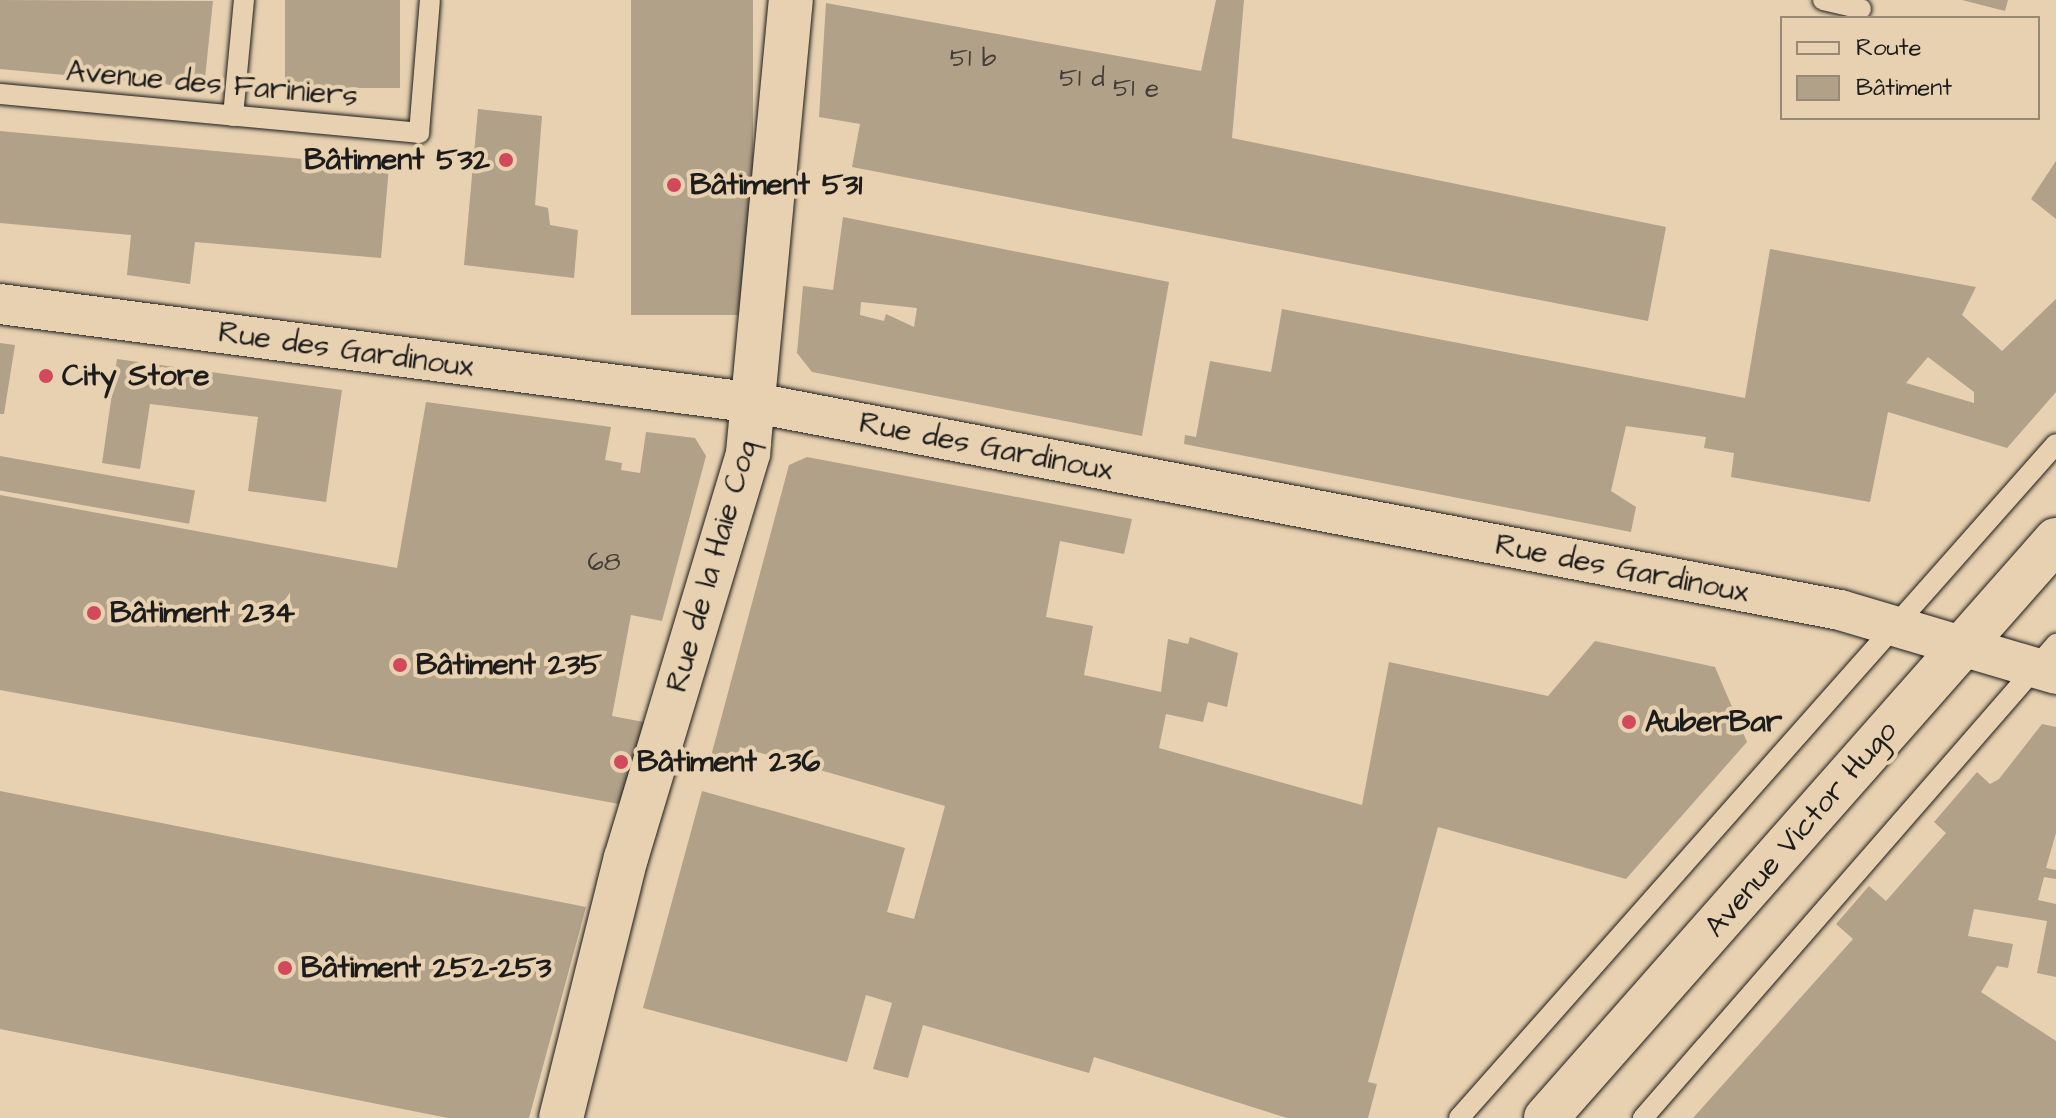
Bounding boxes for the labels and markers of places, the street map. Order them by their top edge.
place label: Bâtiment 532 [304,142,490,178]
marker: Bâtiment 532 [497,151,515,169]
place label: Bâtiment 531 [690,167,862,203]
marker: Bâtiment 531 [665,176,683,194]
place label: City Store [62,358,209,394]
marker: City Store [37,367,55,385]
place label: Bâtiment 234 [110,595,295,631]
marker: Bâtiment 234 [85,604,103,622]
place label: Bâtiment 235 [416,647,602,683]
marker: Bâtiment 235 [391,656,409,674]
place label: AuberBar [1645,704,1782,740]
marker: AuberBar [1620,713,1638,731]
place label: Bâtiment 236 [637,744,820,780]
marker: Bâtiment 236 [612,753,630,771]
place label: Bâtiment 252-253 [301,950,552,986]
marker: Bâtiment 252-253 [276,959,294,977]

